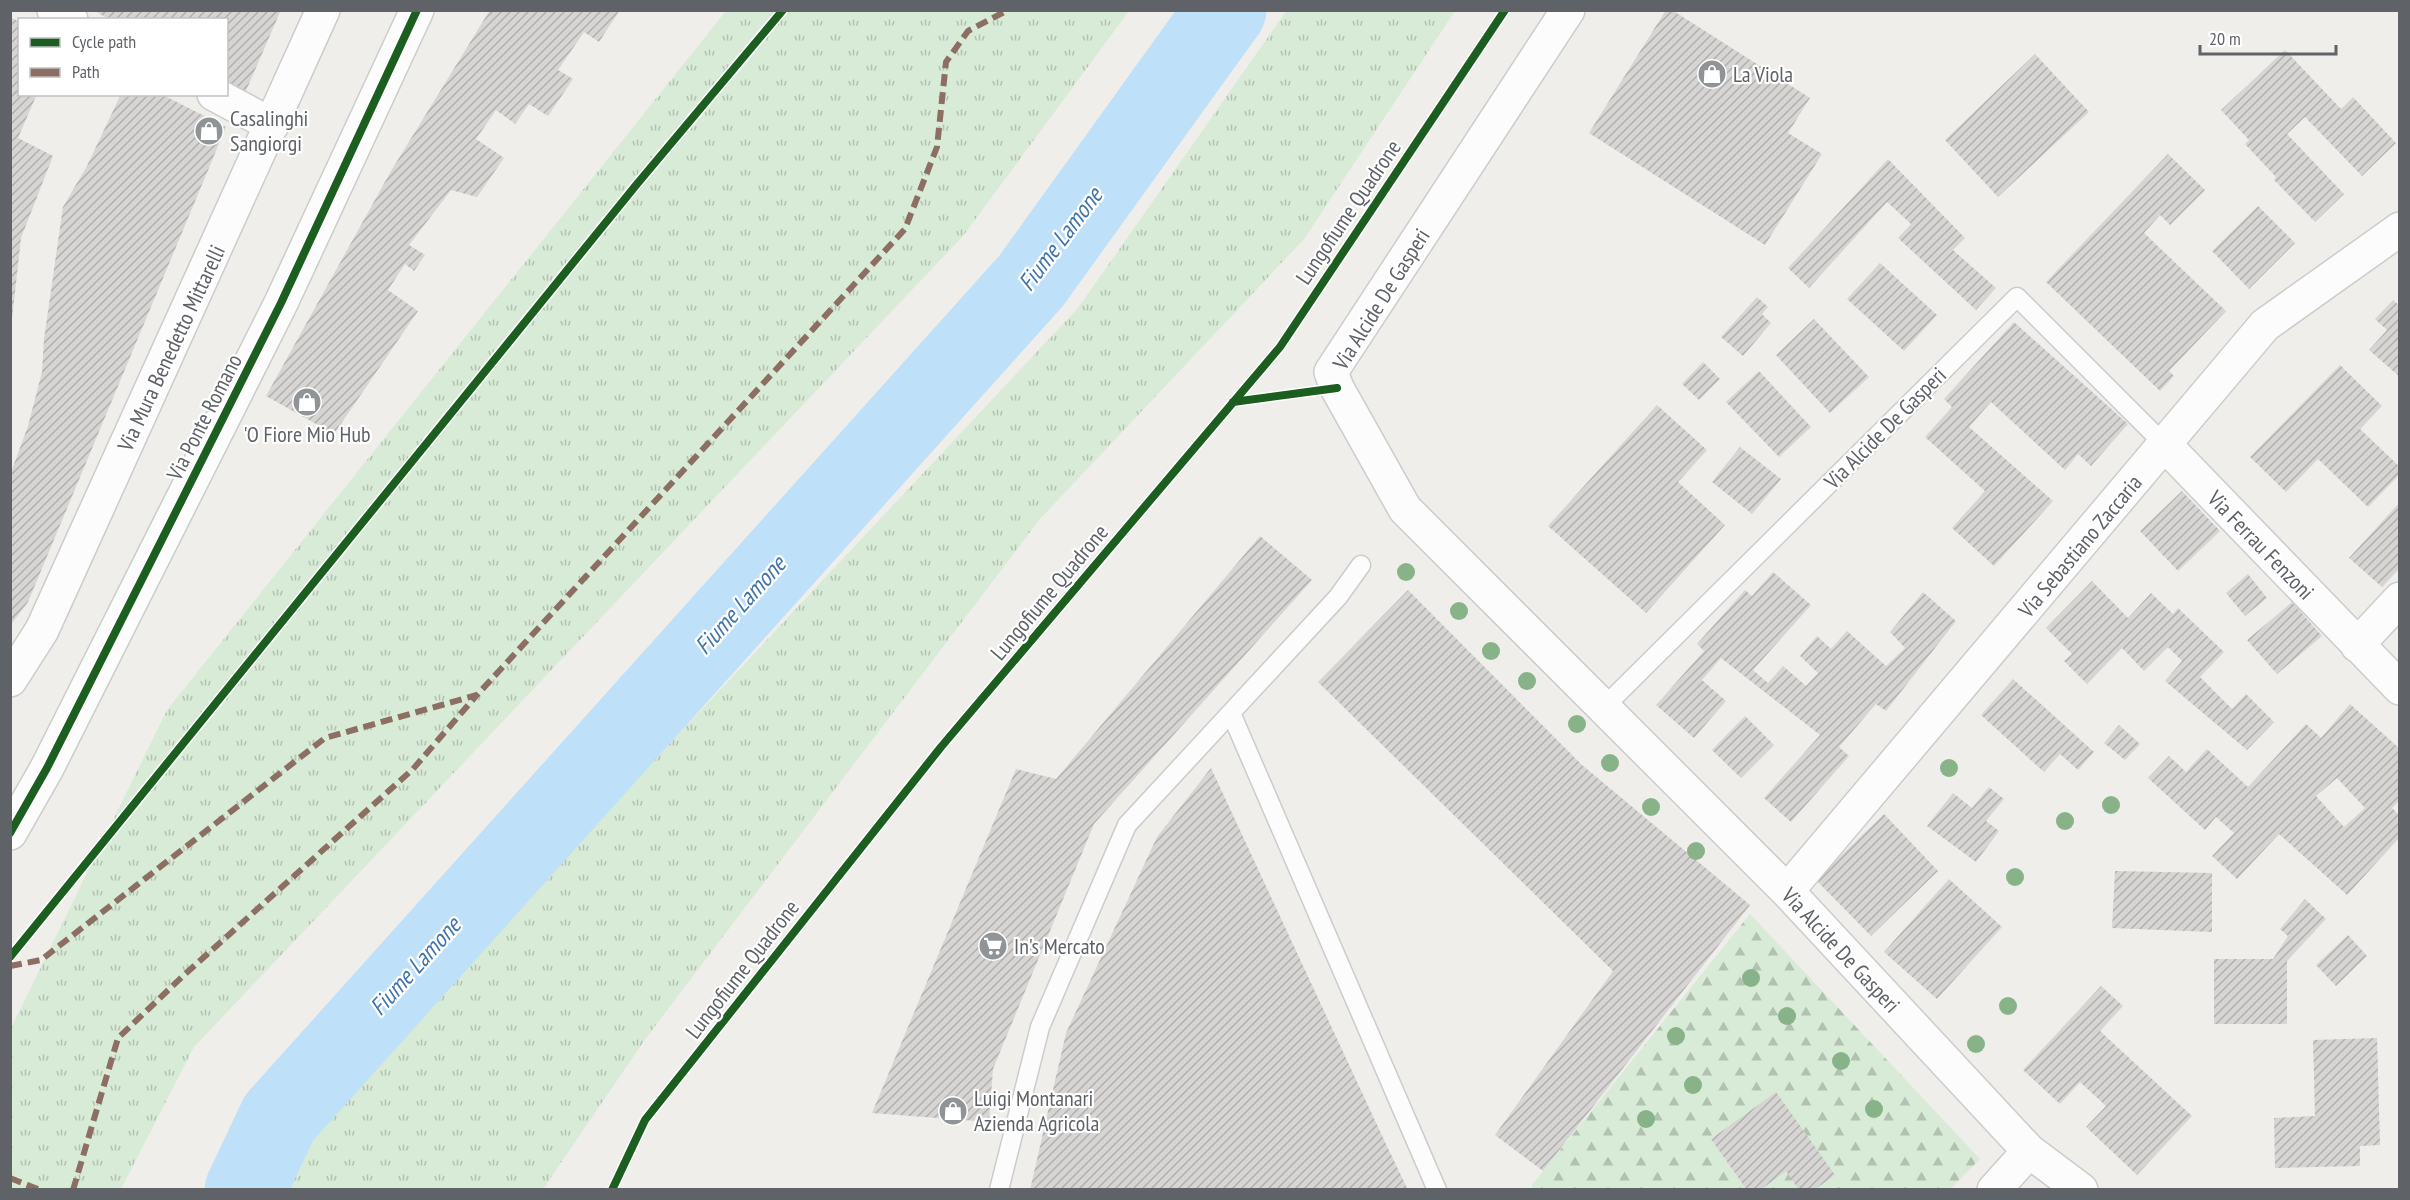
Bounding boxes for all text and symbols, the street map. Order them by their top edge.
legend [18,18,228,96]
scale bar [2200,18,2336,56]
text: 20 m [2209,27,2241,50]
text: Cycle path [72,30,136,53]
shop icon: La Viola [1696,58,1728,90]
text: Path [72,60,100,83]
place label: La Viola [1733,60,1793,88]
place label: Casalinghi Sangiorgi [230,104,308,157]
shop icon: Casalinghi Sangiorgi [193,115,225,147]
street label: Lungofiume Quadrone [1289,134,1407,290]
water label: Fiume Lamone [1011,179,1110,297]
street label: Via Alcide De Gasperi [1326,223,1436,376]
street label: Via Mura Benedetto Mittarelli [111,240,231,456]
street label: Via Ponte Romano [160,349,248,486]
street label: Via Alcide De Gasperi [1817,361,1952,496]
shop icon: 'O Fiore Mio Hub [291,386,323,418]
place label: 'O Fiore Mio Hub [243,420,371,448]
street label: Via Sebastiano Zaccaria [2012,469,2148,624]
street label: Via Ferrau Fenzoni [2201,484,2320,605]
street label: Lungofiume Quadrone [984,518,1114,666]
water label: Fiume Lamone [688,548,794,661]
street label: Via Alcide De Gasperi [1775,881,1906,1018]
street label: Lungofiume Quadrone [679,894,805,1044]
water label: Fiume Lamone [363,909,469,1022]
supermarket icon: In's Mercato [977,930,1009,962]
place label: In's Mercato [1014,932,1105,960]
place label: Luigi Montanari Azienda Agricola [974,1084,1099,1137]
shop icon: Luigi Montanari Azienda Agricola [937,1095,969,1127]

